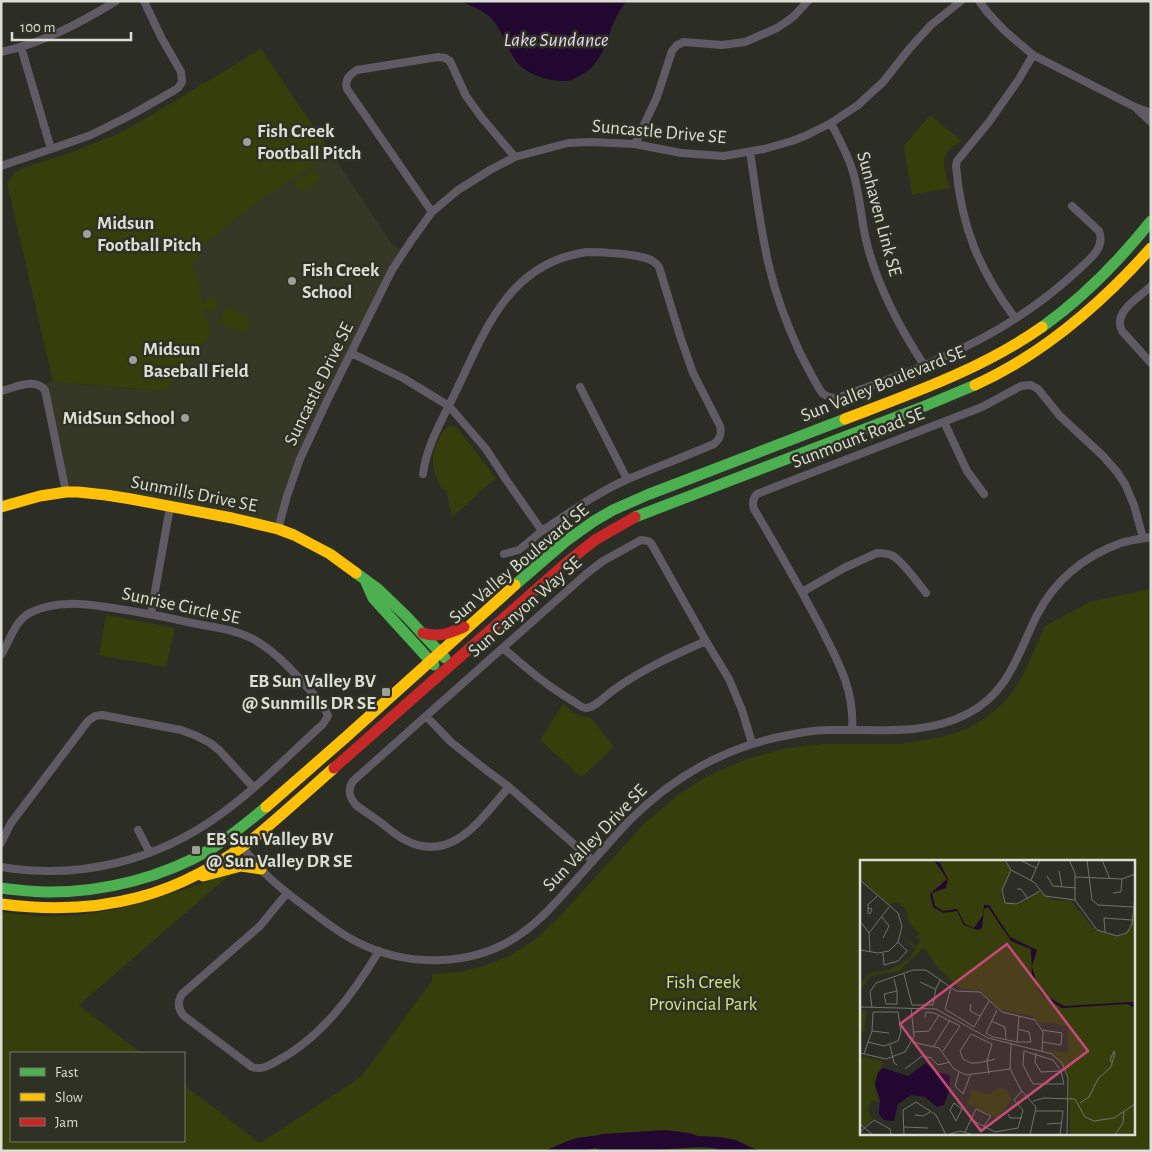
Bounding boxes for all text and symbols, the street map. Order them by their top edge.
scale bar [12,10,131,42]
text: 100 m [20,20,55,35]
water label: Lake Sundance [503,30,609,50]
street label: Suncastle Drive SE [591,117,727,147]
place label: Fish Creek Football Pitch [257,122,361,163]
marker: Fish Creek Football Pitch [241,136,253,148]
street label: Sunhaven Link SE [853,150,905,278]
place label: Midsun Football Pitch [97,214,201,255]
marker: Midsun Football Pitch [81,228,93,240]
place label: Fish Creek School [302,261,380,302]
marker: Fish Creek School [286,275,298,287]
street label: Suncastle Drive SE [281,319,357,449]
place label: Midsun Baseball Field [143,340,249,381]
street label: Sun Valley Boulevard SE [798,342,968,426]
marker: Midsun Baseball Field [127,354,139,366]
street label: Sunmount Road SE [789,404,927,472]
place label: MidSun School [62,409,175,428]
marker: MidSun School [179,412,191,424]
street label: Sunmills Drive SE [129,472,259,516]
street label: Sun Valley Boulevard SE [446,500,592,628]
street label: Sun Canyon Way SE [465,553,585,661]
street label: Sunrise Circle SE [120,584,242,628]
place label: EB Sun Valley BV @ Sunmills DR SE [242,672,377,713]
marker: EB Sun Valley BV @ Sunmills DR SE [380,686,392,698]
street label: Sun Valley Drive SE [540,781,650,895]
place label: EB Sun Valley BV @ Sun Valley DR SE [206,830,353,871]
marker: EB Sun Valley BV @ Sun Valley DR SE [190,844,202,856]
inset map [860,860,1134,1134]
park label: Fish Creek Provincial Park [649,973,758,1014]
legend [10,1052,185,1142]
text: Fast [55,1065,79,1080]
text: Slow [55,1090,83,1105]
text: Jam [55,1115,78,1130]

